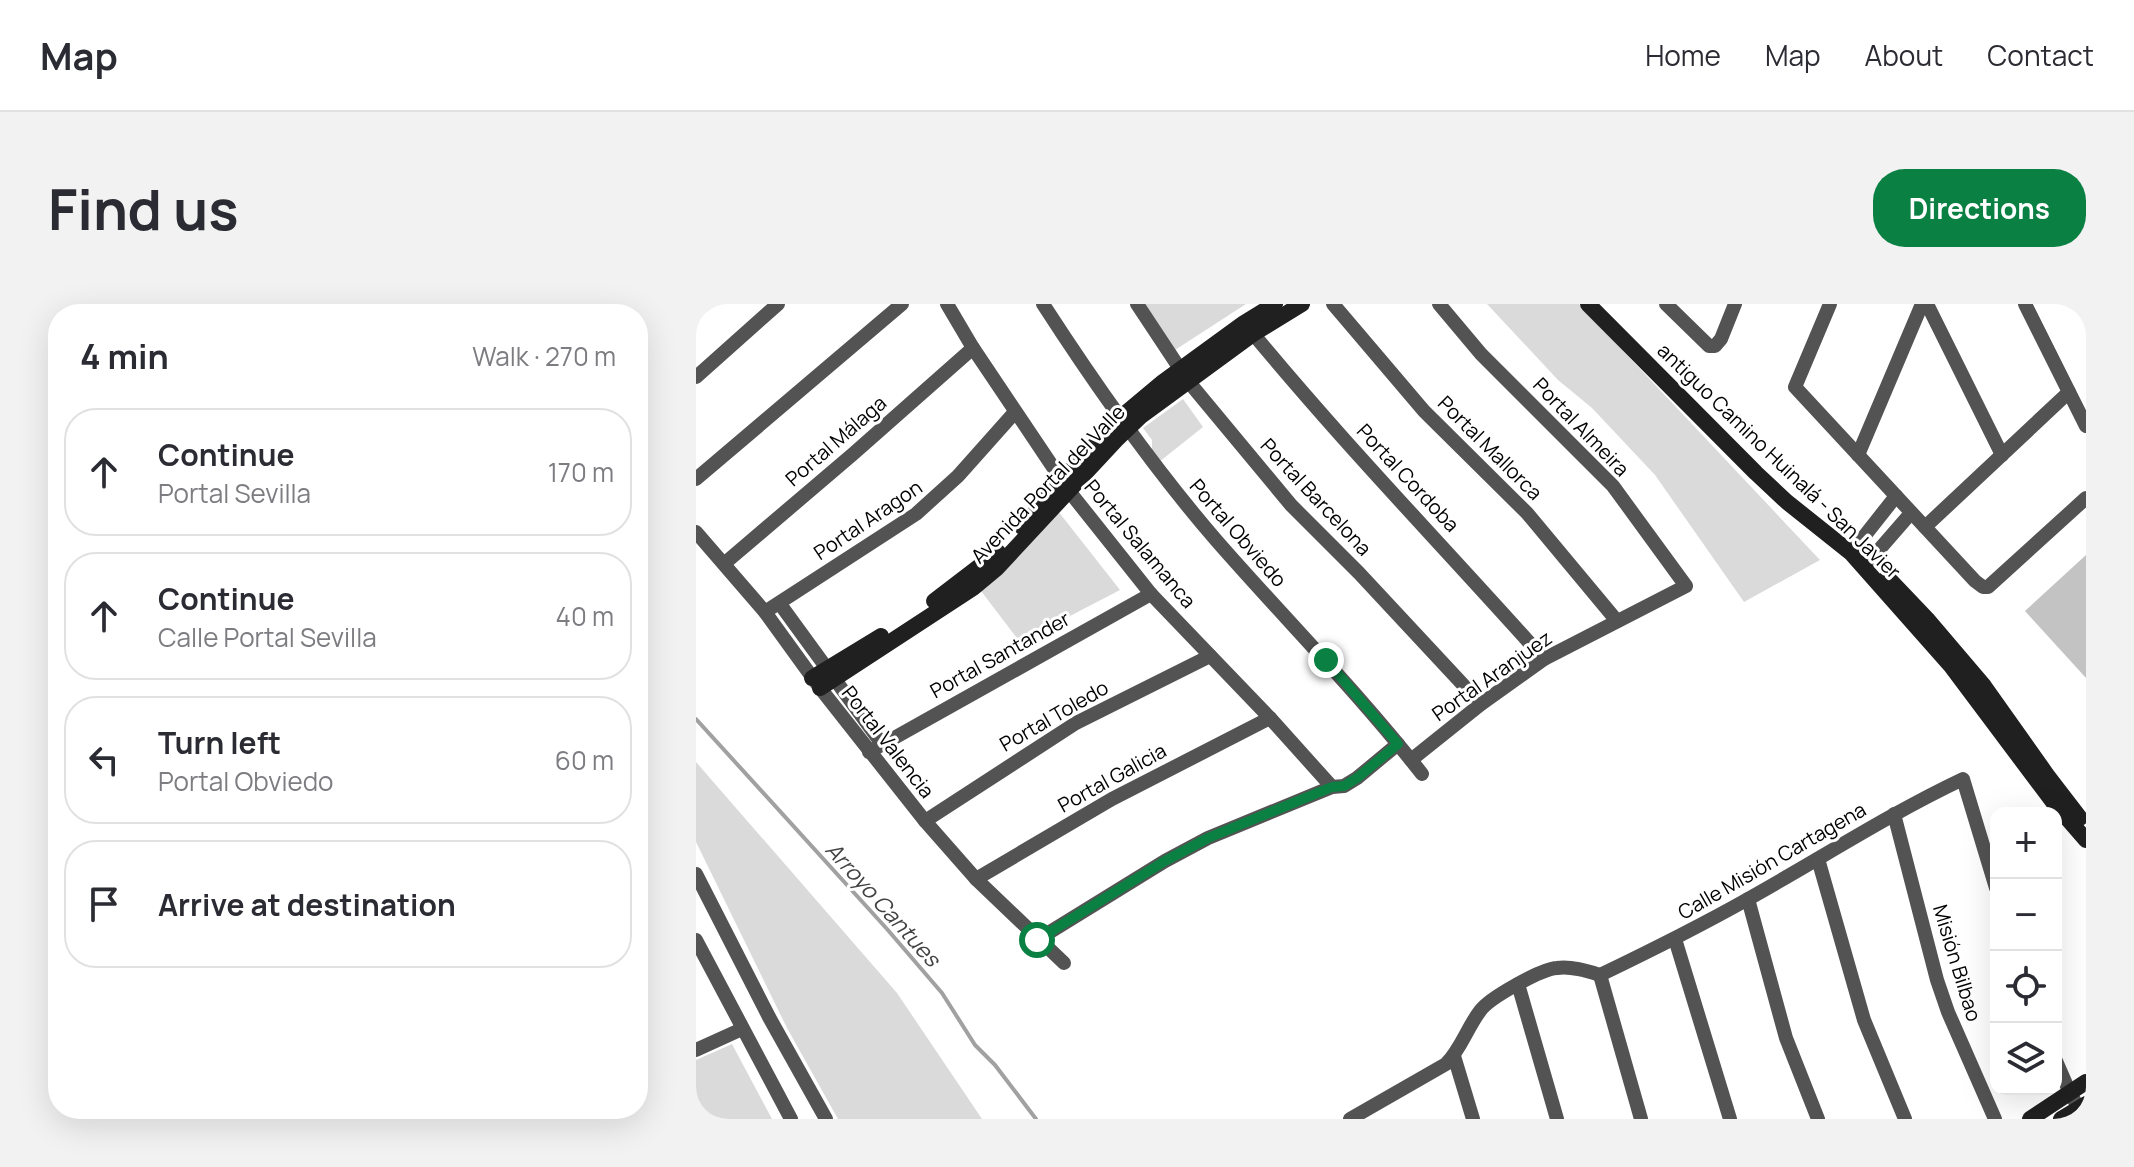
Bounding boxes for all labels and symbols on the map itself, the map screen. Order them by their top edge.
street label: antiguo Camino Huinalá - San Javier [1652,337,1907,584]
street label: Portal Almeira [1527,371,1635,482]
street label: Portal Málaga [779,389,892,492]
street label: Portal Mallorca [1432,390,1548,506]
street label: Avenida Portal del Valle [965,398,1131,569]
street label: Portal Cordoba [1351,418,1466,538]
street label: Portal Barcelona [1255,432,1378,561]
street label: Portal Aragon [808,473,927,566]
street label: Portal Obviedo [1184,473,1293,593]
street label: Portal Salamanca [1079,474,1202,614]
street label: Portal Santander [925,605,1074,704]
street label: Portal Aranjuez [1426,624,1557,727]
route end [1308,642,1344,678]
street label: Portal Toledo [995,674,1113,758]
street label: Portal Valencia [836,680,941,803]
street label: Portal Galicia [1053,737,1171,818]
street label: Calle Misión Cartagena [1673,796,1871,925]
water label: Arroyo Cantues [819,835,948,974]
street label: Misión Bilbao [1927,901,1988,1025]
route start [1019,922,1055,958]

